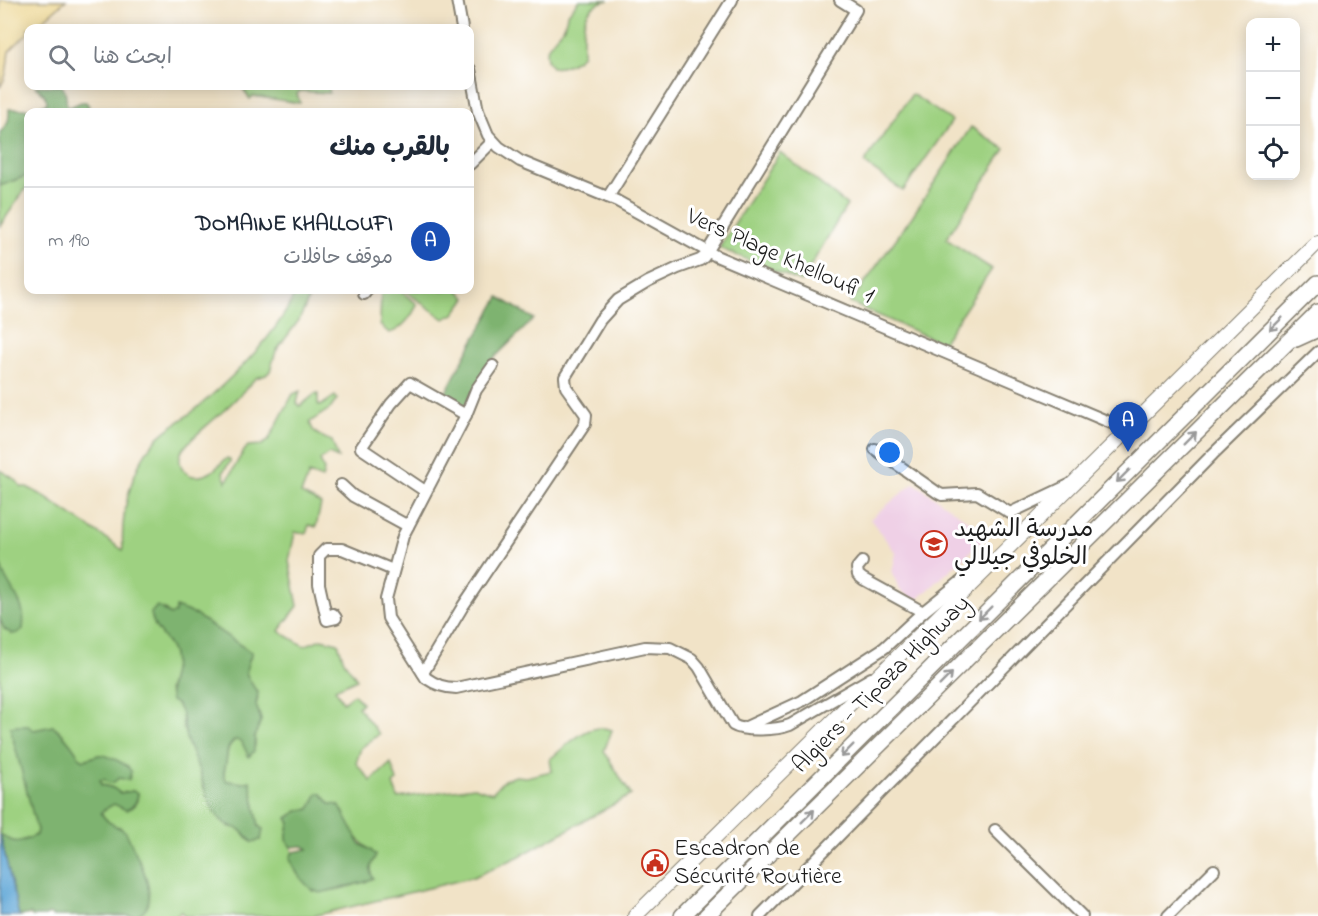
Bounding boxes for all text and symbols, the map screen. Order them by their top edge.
map controls [1246,18,1300,180]
button: + [1246,18,1300,72]
search box [24,24,474,90]
icon: search [45,41,78,74]
text: ابحث هنا [93,42,172,74]
button: − [1246,72,1300,126]
button: locate [1246,126,1300,180]
text: بالقرب منك [329,130,450,168]
street label: Vers Plage Khelloufi 1 [680,200,880,314]
text: DOMAINE KHALLOUFI [196,209,393,241]
text: 190 m [48,227,90,256]
text: A [424,227,437,256]
text: موقف حافلات [283,244,393,273]
one-way arrow [1269,316,1284,331]
pin: A [1108,402,1148,452]
one-way arrow [1182,431,1197,446]
your location [875,438,904,467]
one-way arrow [1115,468,1130,483]
place label: مدرسة الشهيد الخلوفي جيلالي [954,513,1093,577]
school or university icon: مدرسة الشهيد الخلوفي جيلالي [919,529,949,559]
street label: Algiers - Tipaza Highway [785,588,980,783]
one-way arrow [977,606,992,621]
one-way arrow [939,671,954,686]
one-way arrow [839,744,854,759]
one-way arrow [800,808,815,823]
place label: Escadron de Sécurité Routière [674,832,842,895]
public building icon: Escadron de Sécurité Routière [640,848,670,878]

